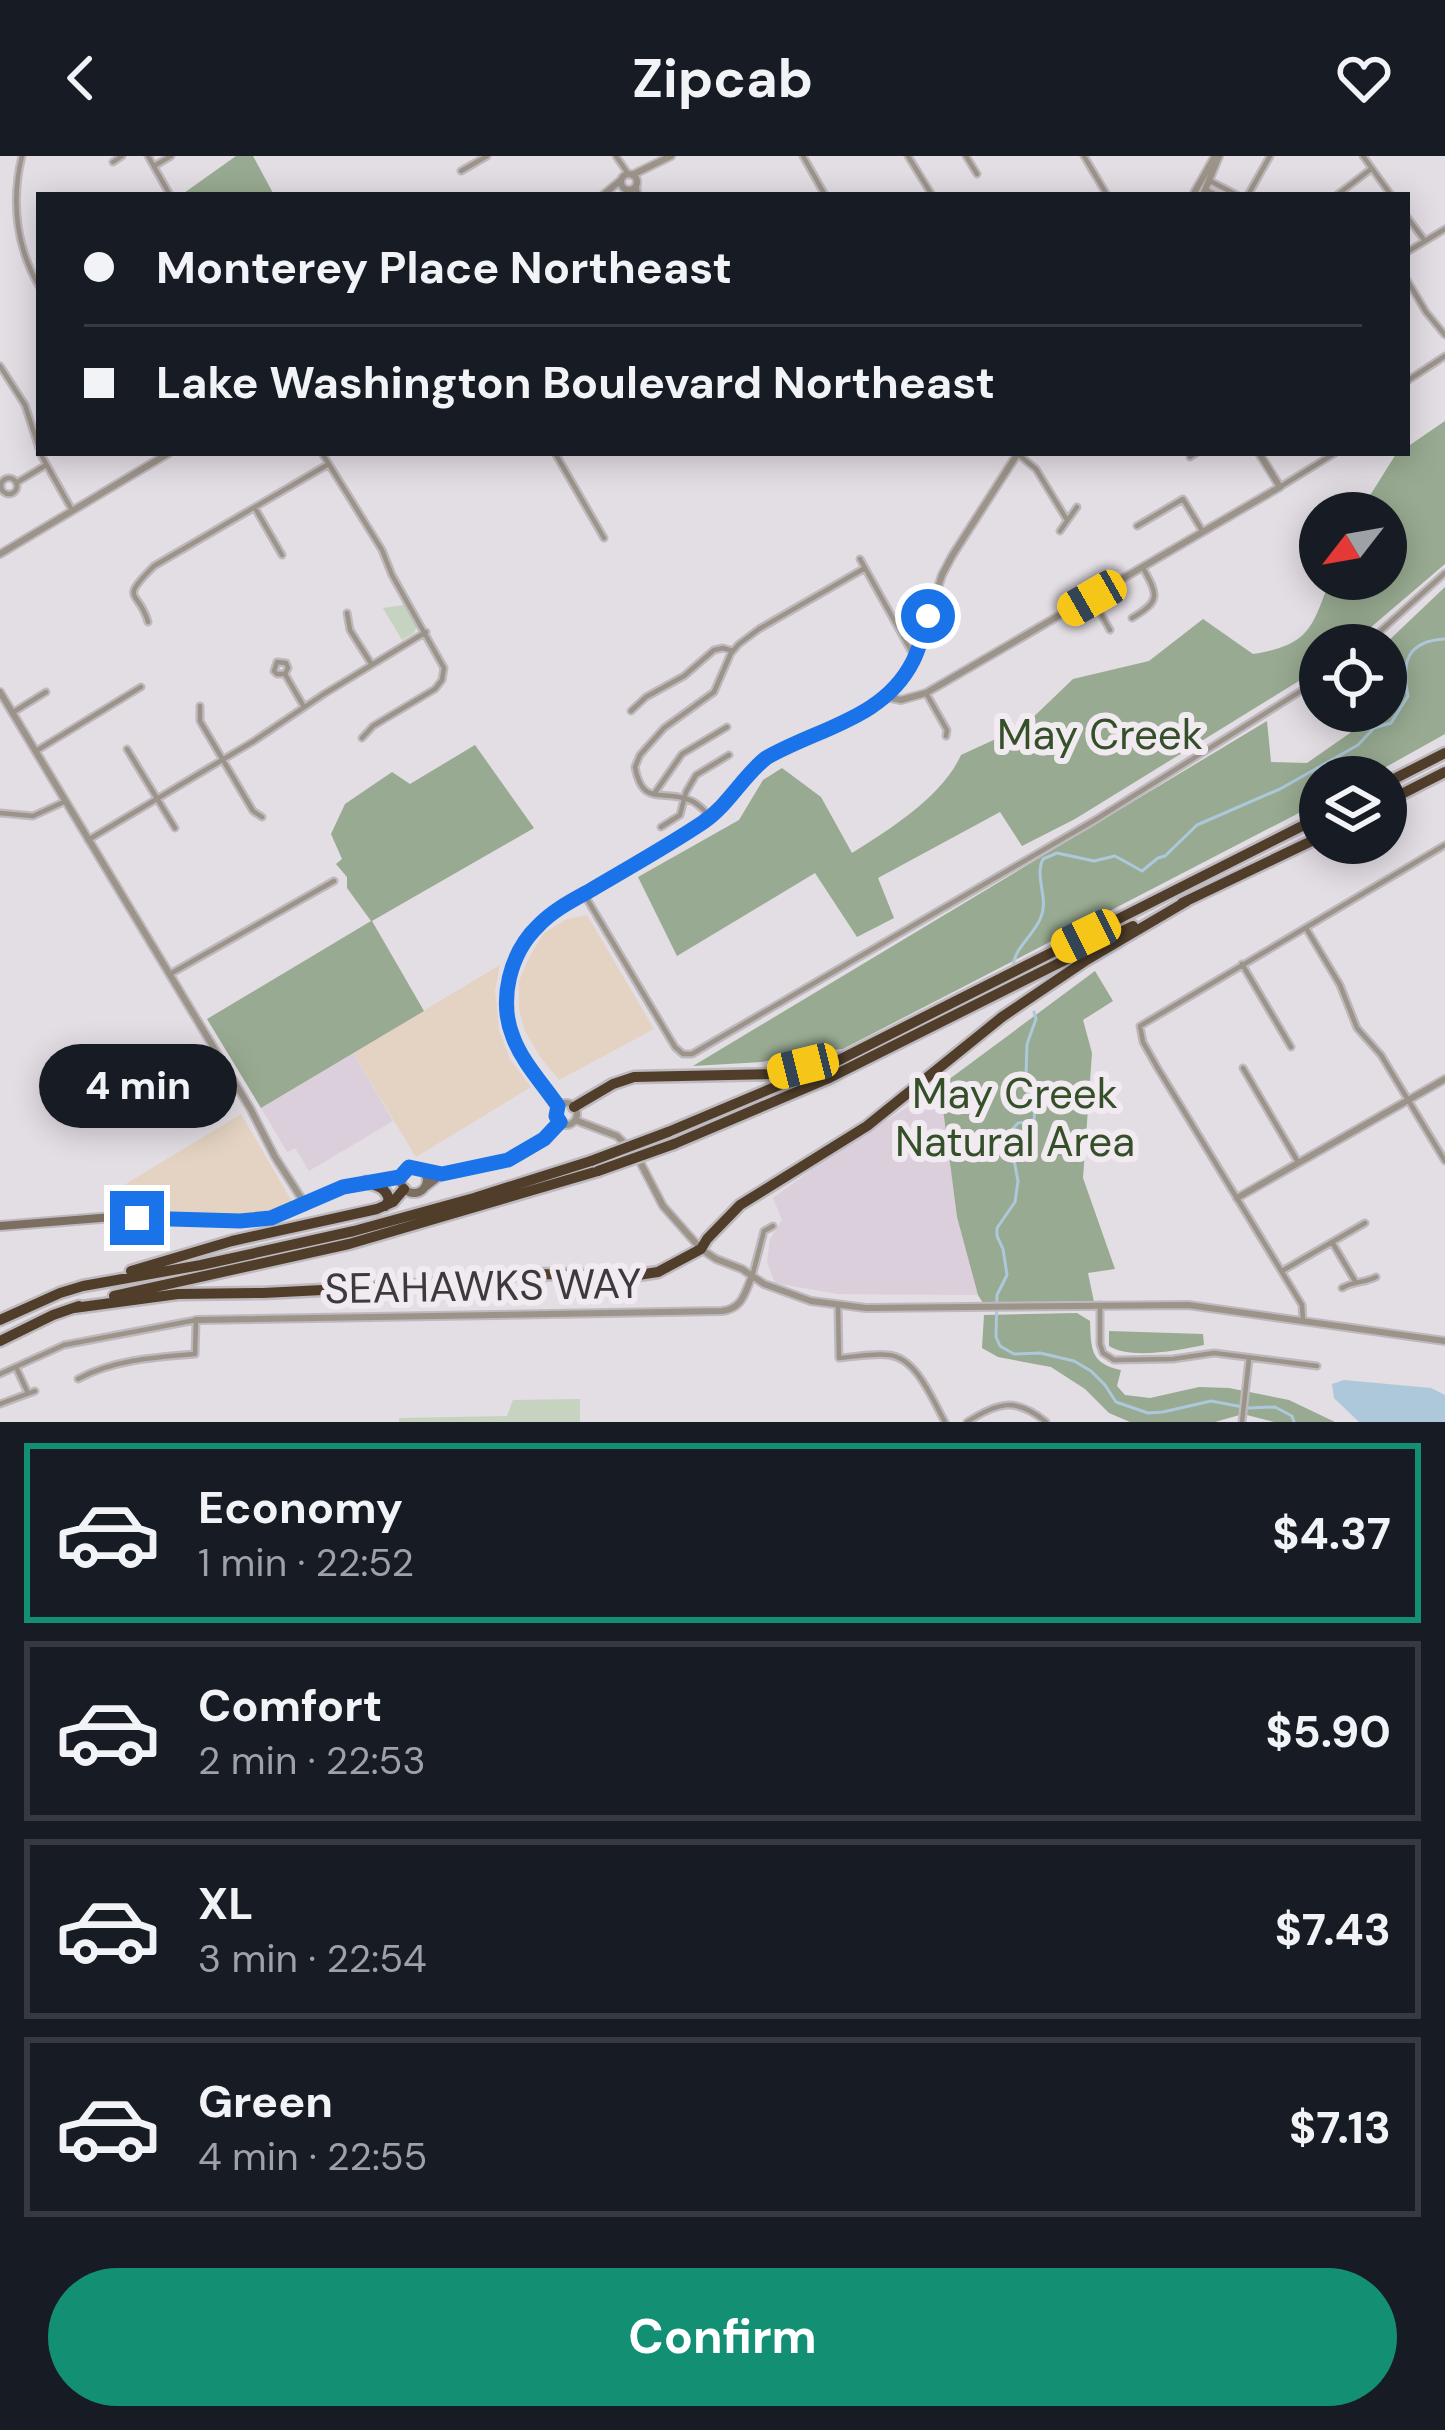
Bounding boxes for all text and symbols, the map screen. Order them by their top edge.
text: Zipcab [632,43,813,114]
icon: back [48,45,114,111]
icon: heart [1331,45,1397,111]
text: Monterey Place Northeast [156,238,732,297]
text: Lake Washington Boulevard Northeast [156,353,995,412]
north arrow [1299,492,1407,600]
map controls [1299,492,1407,864]
car [1052,564,1132,632]
route start [901,589,955,643]
button: locate [1299,624,1407,732]
park label: May Creek [997,707,1203,762]
button: layers [1299,756,1407,864]
car [1046,904,1126,968]
car [764,1040,842,1092]
callout: 4 min [38,1044,236,1128]
text: 4 min [85,1060,191,1111]
park label: May Creek Natural Area [895,1066,1135,1169]
route end [110,1191,164,1245]
street label: SEAHAWKS WAY [324,1256,642,1316]
text: Economy [198,1478,403,1537]
icon: car [54,1479,162,1587]
text: $4.37 [1272,1504,1391,1563]
text: 1 min · 22:52 [198,1537,414,1588]
text: Comfort [198,1676,382,1735]
icon: car [54,1677,162,1785]
text: $5.90 [1266,1702,1391,1761]
text: 2 min · 22:53 [198,1735,425,1786]
text: XL [198,1874,253,1933]
icon: car [54,1875,162,1983]
text: $7.43 [1275,1900,1391,1959]
text: 3 min · 22:54 [198,1933,427,1984]
text: Green [198,2072,333,2131]
icon: car [54,2073,162,2181]
text: $7.13 [1289,2098,1391,2157]
text: 4 min · 22:55 [198,2131,427,2182]
button: Confirm [48,2268,1397,2406]

